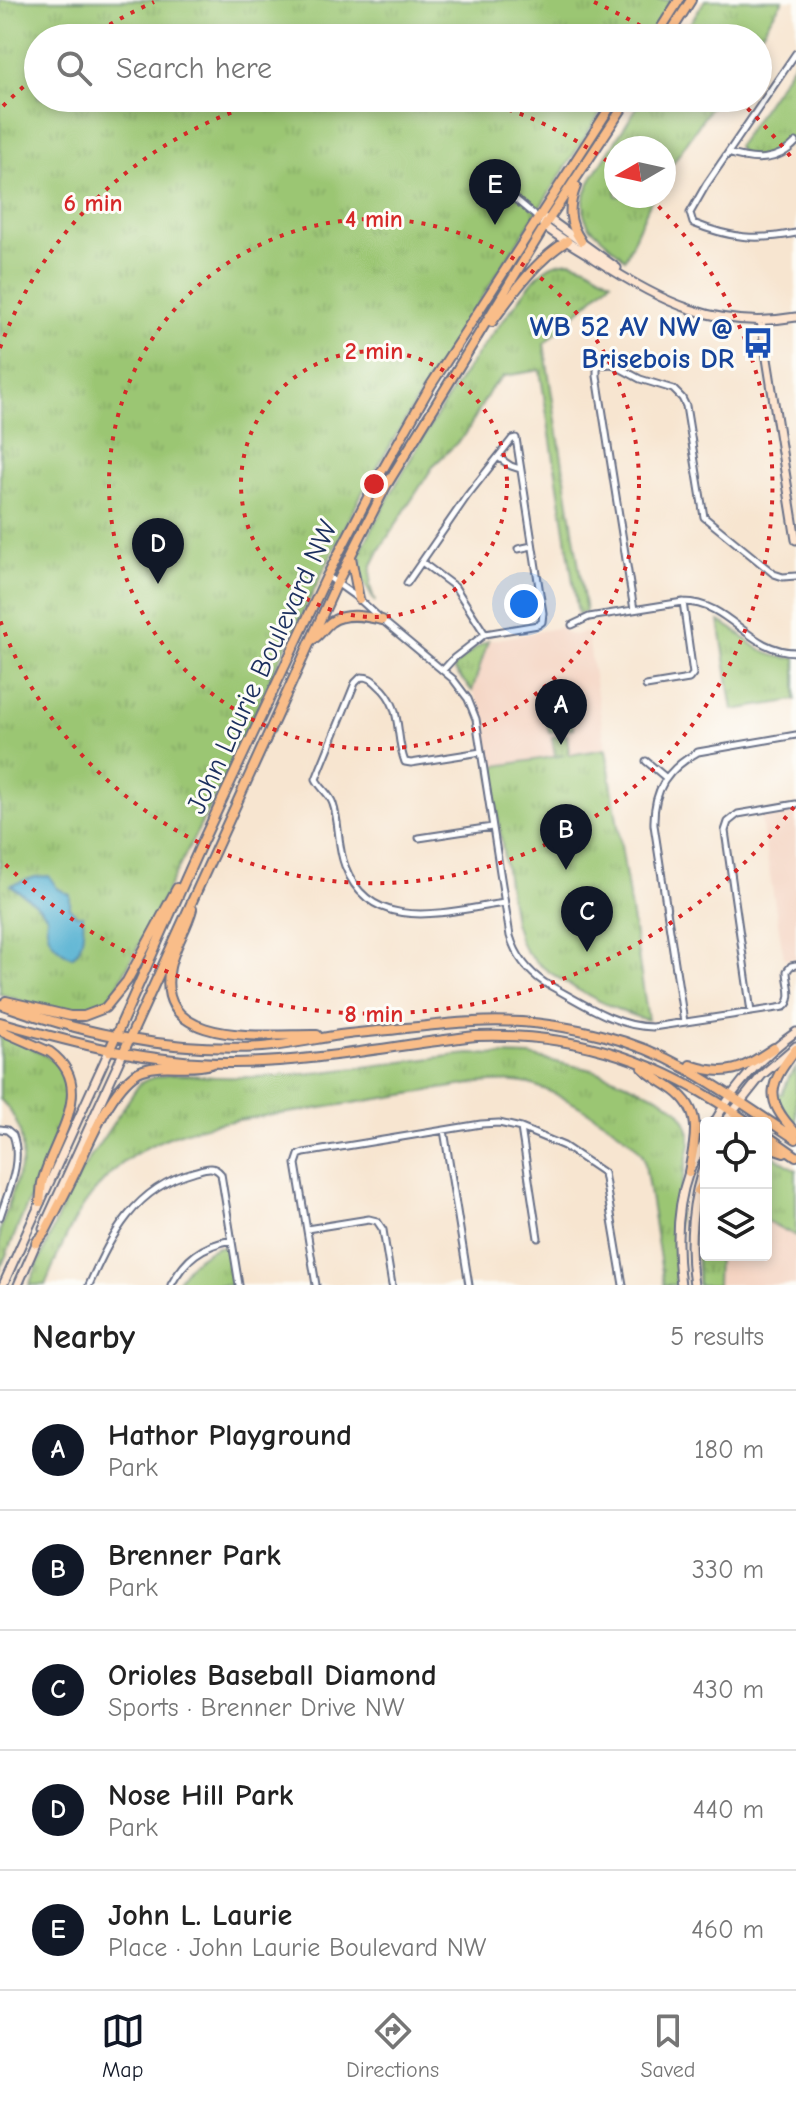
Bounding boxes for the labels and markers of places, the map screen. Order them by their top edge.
pin: E [469,159,521,225]
place label: WB 52 AV NW @ Brisebois DR [530,311,734,375]
bus stop icon: WB 52 AV NW @ Brisebois DR [741,326,775,360]
centre of rings [360,470,388,498]
pin: D [132,518,184,584]
pin: A [535,679,587,745]
pin: B [540,804,592,870]
pin: C [561,886,613,952]

